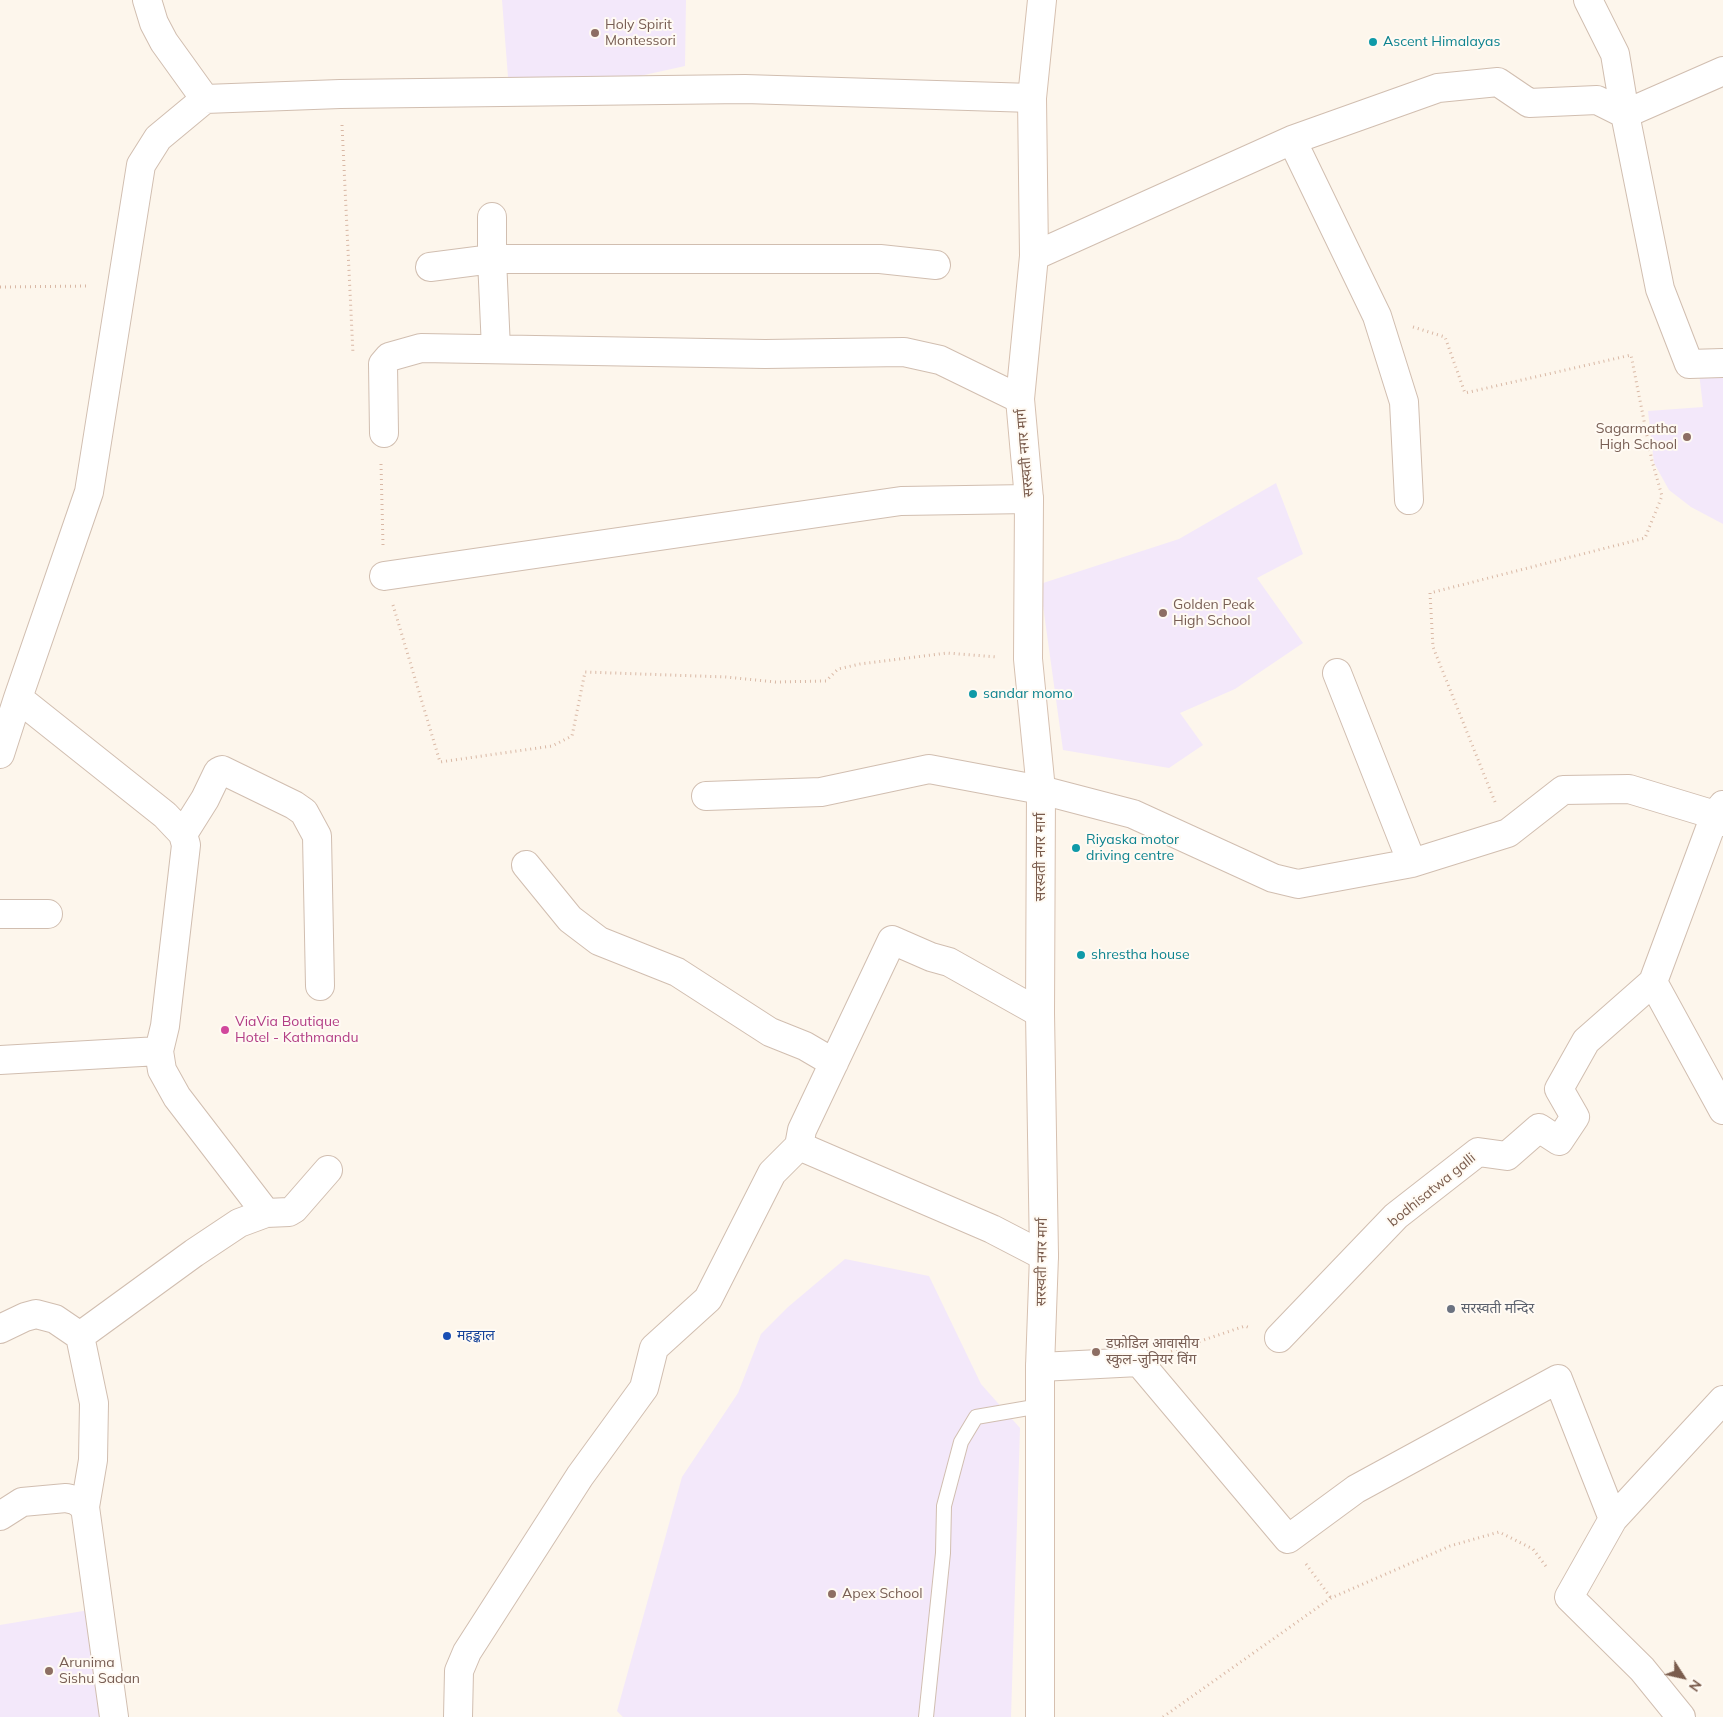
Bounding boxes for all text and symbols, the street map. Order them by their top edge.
place label: Holy Spirit Montessori [605,17,676,49]
marker: Holy Spirit Montessori [589,27,601,39]
place label: Ascent Himalayas [1383,34,1500,50]
marker: Ascent Himalayas [1367,36,1379,48]
street label: सरस्वती नगर मार्ग [1013,408,1037,498]
place label: Sagarmatha High School [1596,421,1677,454]
marker: Sagarmatha High School [1681,431,1693,443]
place label: Golden Peak High School [1173,597,1254,630]
marker: Golden Peak High School [1157,607,1169,619]
place label: sandar momo [983,686,1073,702]
marker: sandar momo [967,688,979,700]
street label: सरस्वती नगर मार्ग [1033,813,1049,901]
place label: Riyaska motor driving centre [1086,832,1179,864]
marker: Riyaska motor driving centre [1070,842,1082,854]
place label: shrestha house [1091,947,1190,963]
marker: shrestha house [1075,949,1087,961]
place label: ViaVia Boutique Hotel - Kathmandu [235,1014,358,1046]
marker: ViaVia Boutique Hotel - Kathmandu [219,1024,231,1036]
street label: bodhisatwa galli [1385,1150,1479,1230]
street label: सरस्वती नगर मार्ग [1033,1218,1051,1306]
place label: सरस्वती मन्दिर [1461,1301,1534,1317]
marker: सरस्वती मन्दिर [1445,1303,1457,1315]
place label: महङ्काल [457,1328,495,1344]
marker: महङ्काल [441,1330,453,1342]
place label: डफोडिल आवासीय स्कुल-जुनियर विंग [1106,1336,1199,1368]
marker: डफोडिल आवासीय स्कुल-जुनियर विंग [1090,1346,1102,1358]
place label: Apex School [842,1586,923,1602]
marker: Apex School [826,1588,838,1600]
north arrow [1658,1652,1708,1702]
place label: Arunima Sishu Sadan [59,1655,140,1688]
marker: Arunima Sishu Sadan [43,1665,55,1677]
text: N [1685,1676,1706,1695]

